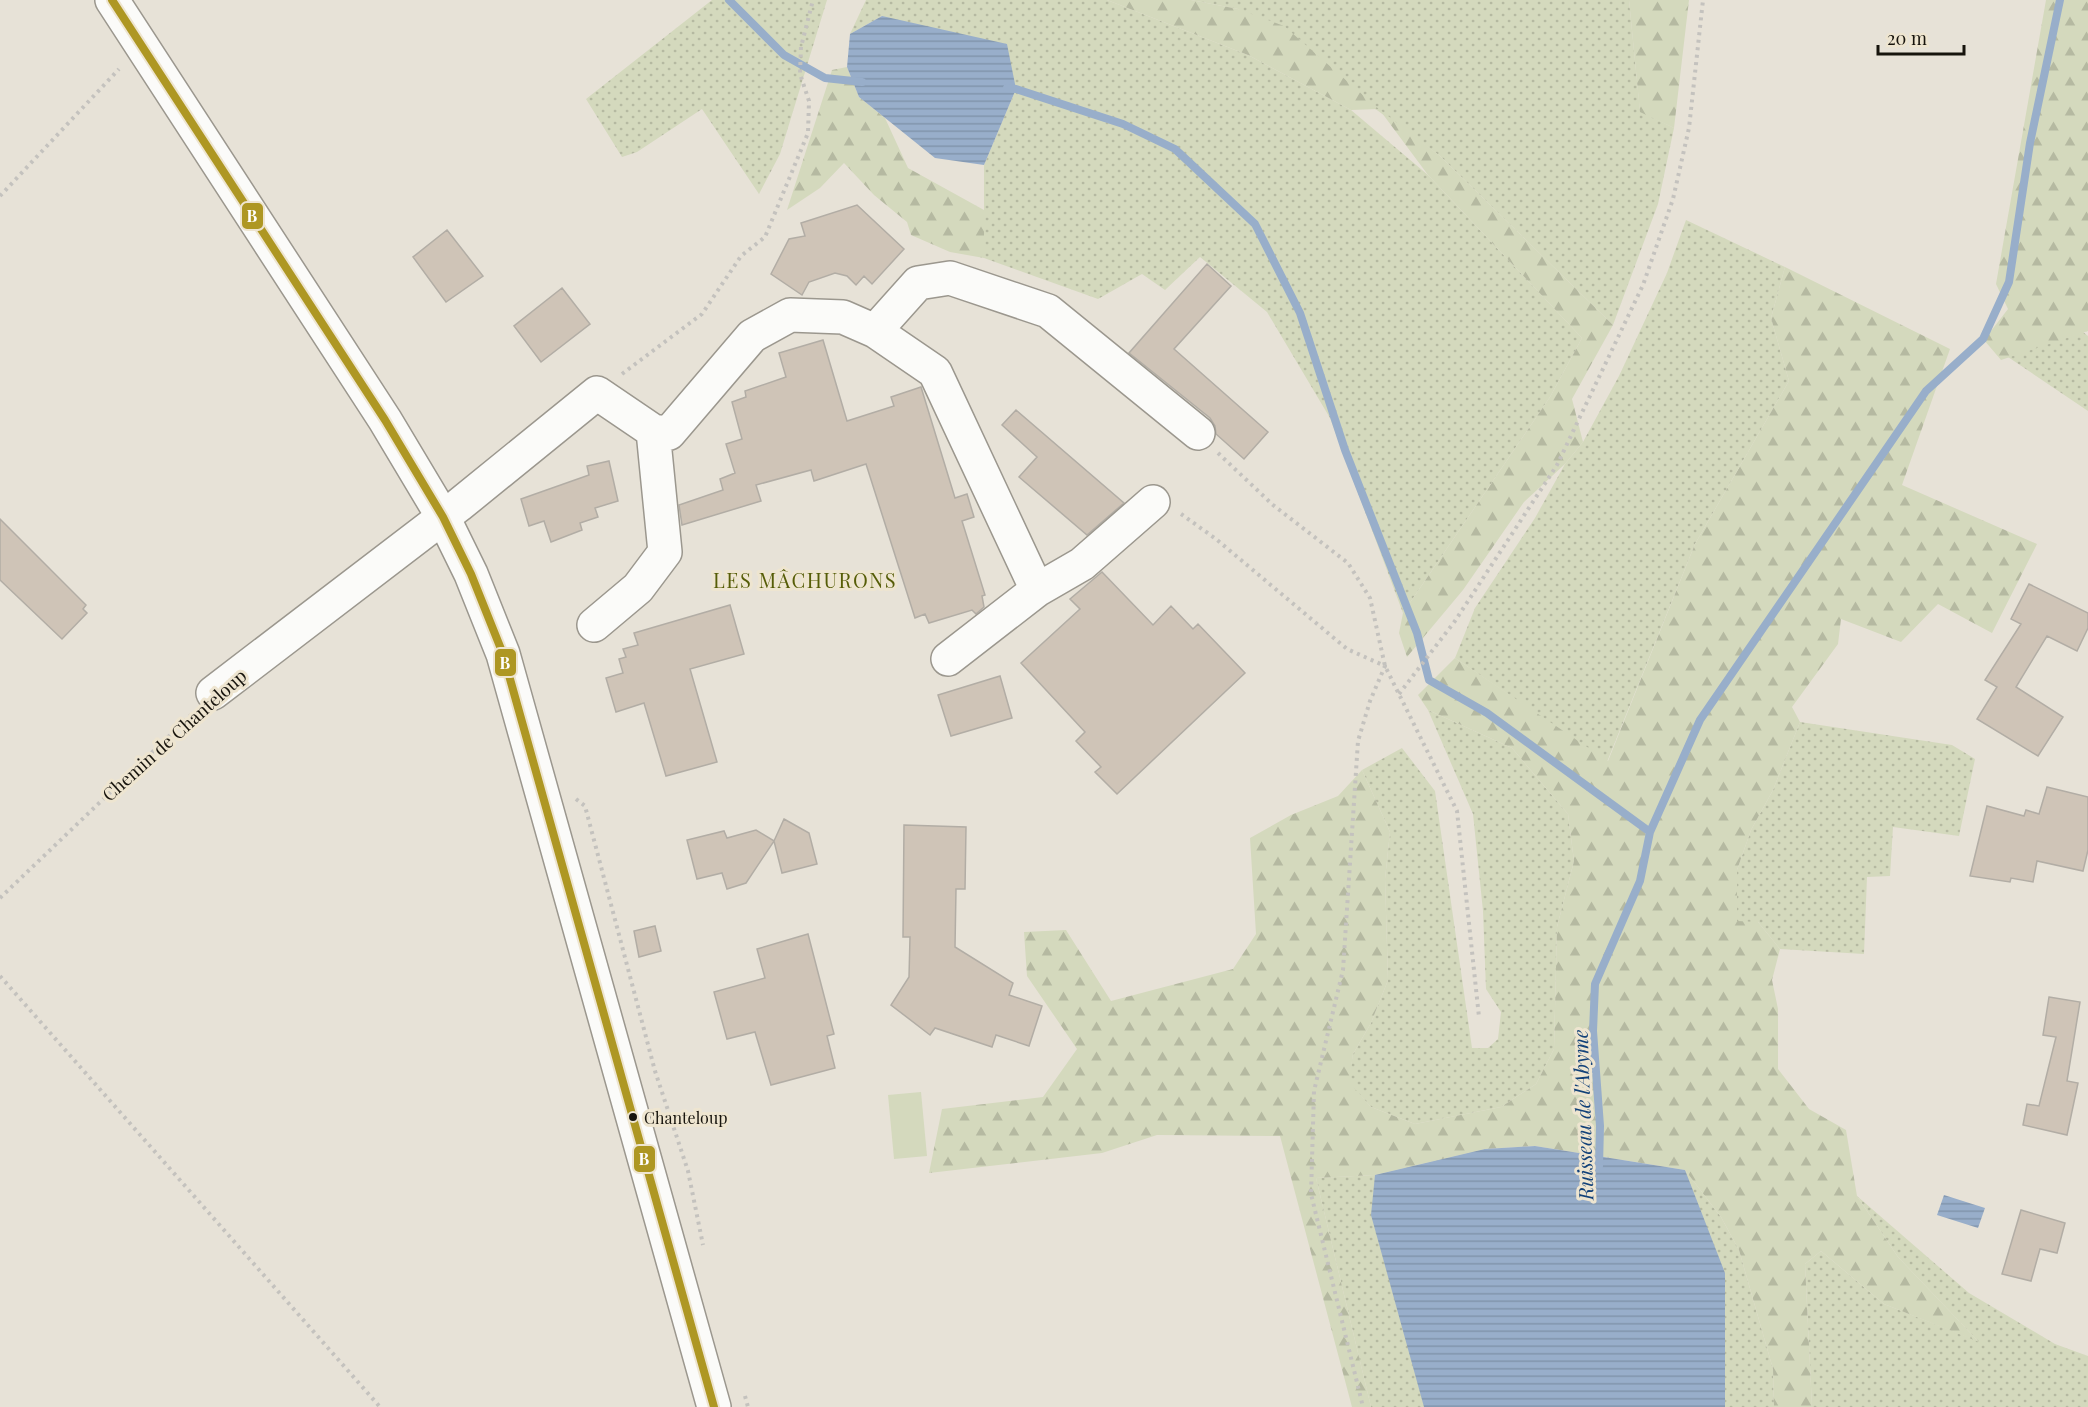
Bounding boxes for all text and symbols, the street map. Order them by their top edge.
scale bar [1878,18,1964,56]
text: 20 m [1887,26,1927,50]
line badge: B [241,202,264,230]
text: B [247,205,258,226]
district label: LES MÂCHURONS [713,566,897,593]
line badge: B [494,648,517,677]
text: B [500,652,511,673]
street label: Chemin de Chanteloup [97,664,251,806]
water label: Ruisseau de l'Abyme [1566,1029,1599,1202]
place label: Chanteloup [644,1107,727,1128]
marker: Chanteloup [627,1111,639,1123]
line badge: B [633,1145,656,1173]
text: B [639,1148,650,1169]

